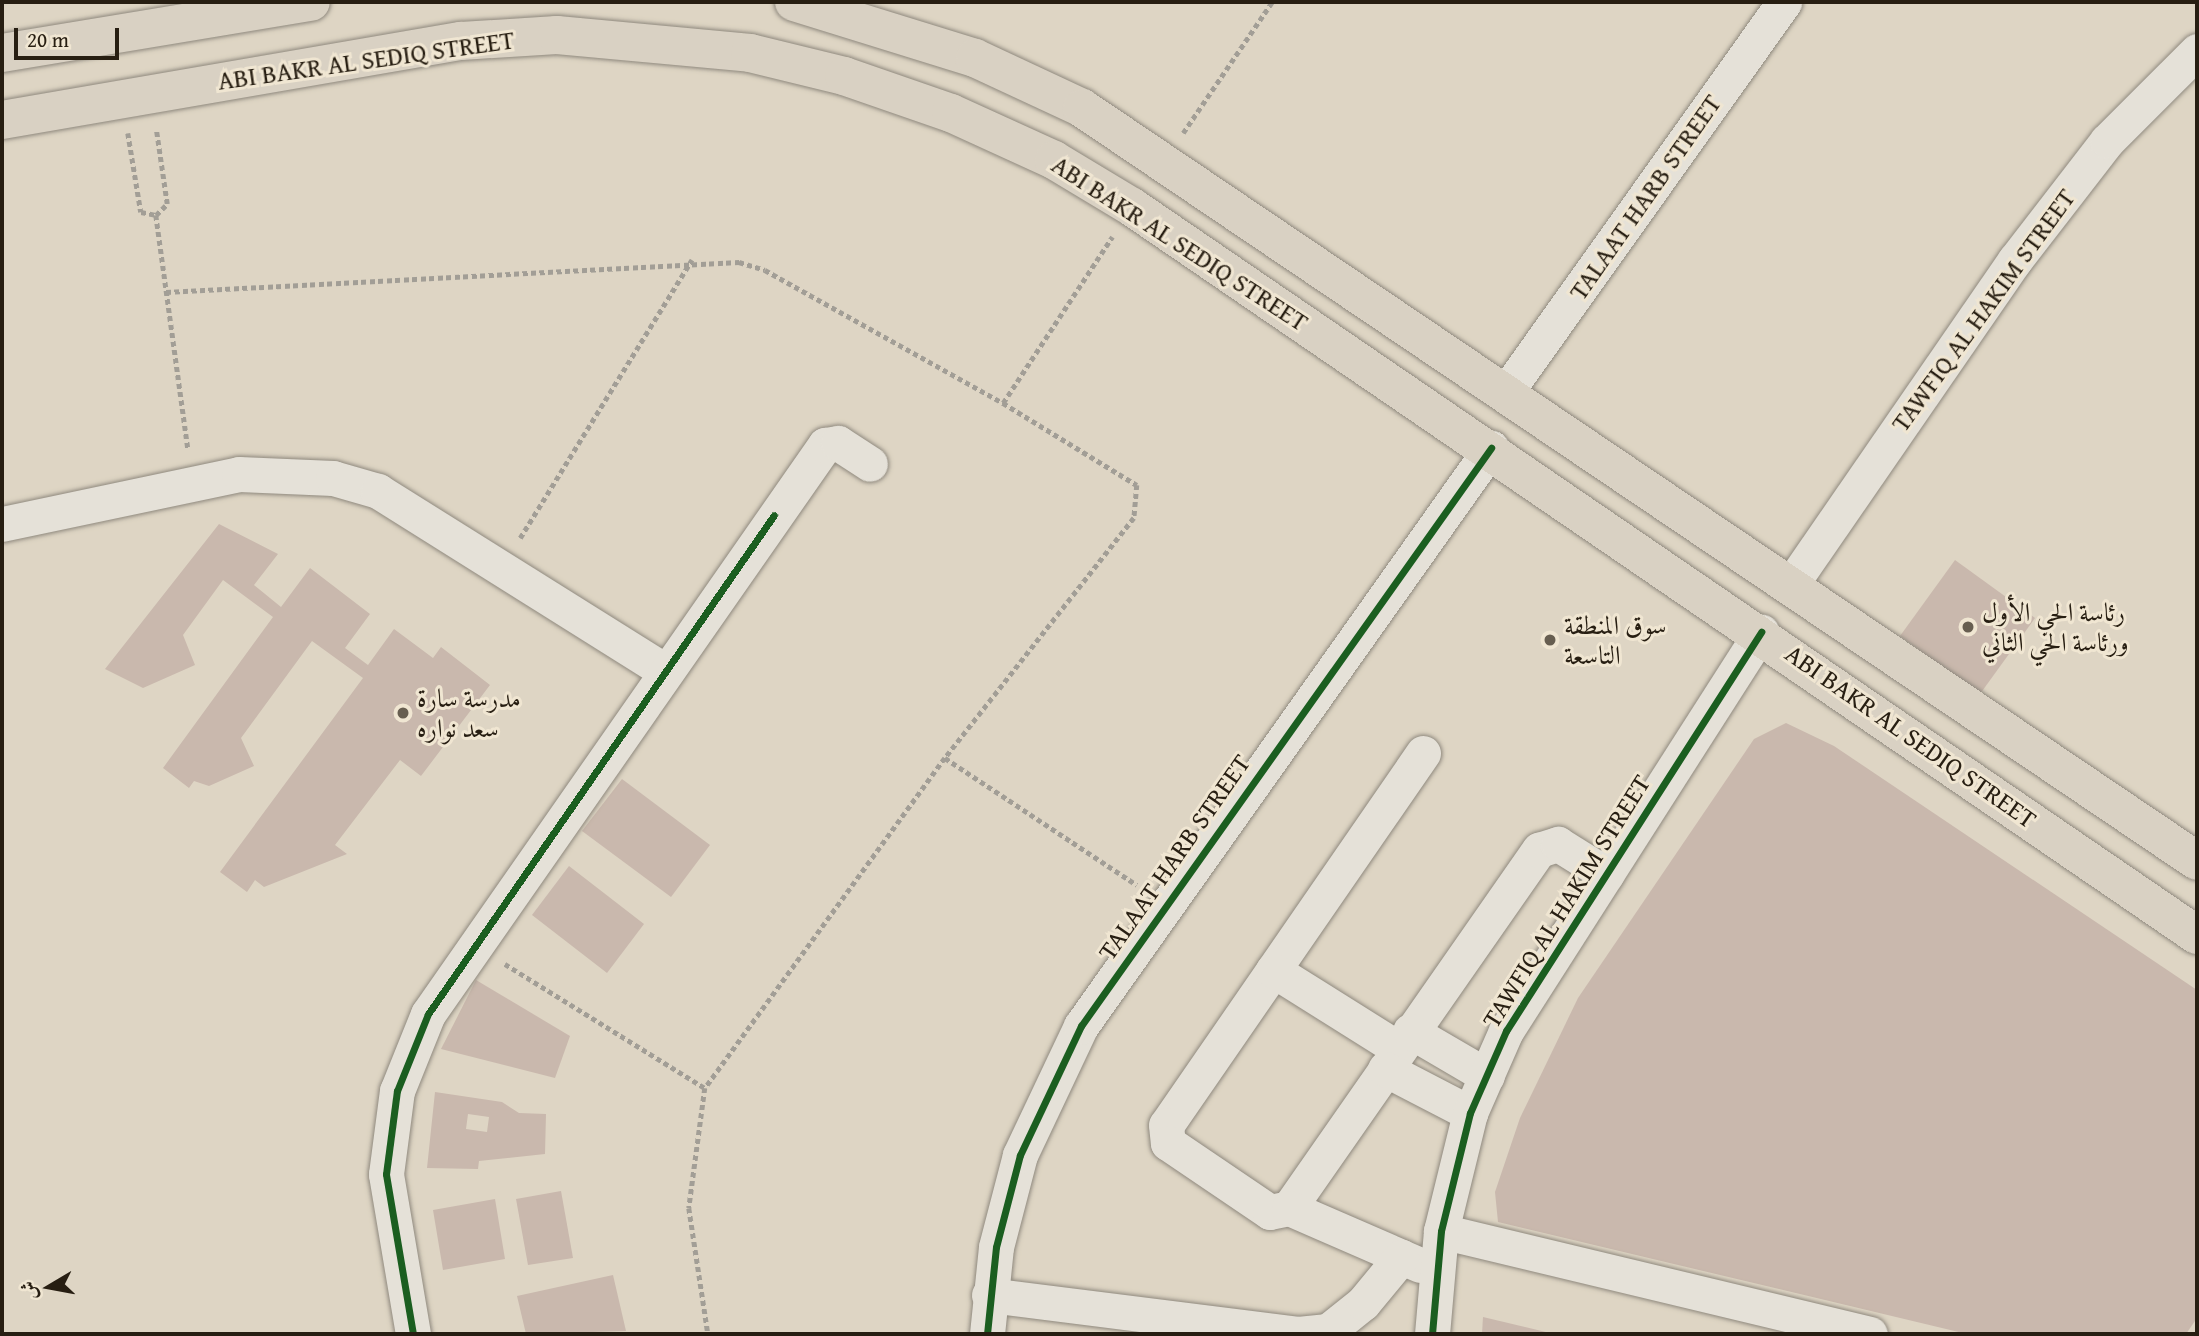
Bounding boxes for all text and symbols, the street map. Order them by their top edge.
scale bar [18,14,122,58]
text: 20 m [27,24,69,55]
street label: ABI BAKR AL SEDIQ STREET [216,24,516,96]
street label: TALAAT HARB STREET [1562,88,1728,306]
street label: ABI BAKR AL SEDIQ STREET [1046,148,1314,338]
street label: TAWFIQ AL HAKIM STREET [1884,183,2082,437]
place label: رئاسة الحي الأول ورئاسة الحي الثاني [1982,596,2129,658]
place label: سوق المنطقة التاسعة [1564,609,1667,670]
marker: رئاسة الحي الأول ورئاسة الحي الثاني [1960,619,1976,635]
marker: سوق المنطقة التاسعة [1542,632,1558,648]
street label: ABI BAKR AL SEDIQ STREET [1779,637,2043,835]
place label: مدرسة سارة سعد نواره [417,682,521,744]
marker: مدرسة سارة سعد نواره [395,705,411,721]
street label: TALAAT HARB STREET [1091,748,1257,966]
street label: TAWFIQ AL HAKIM STREET [1475,769,1657,1033]
north arrow [14,1252,84,1322]
text: ش [13,1279,44,1302]

